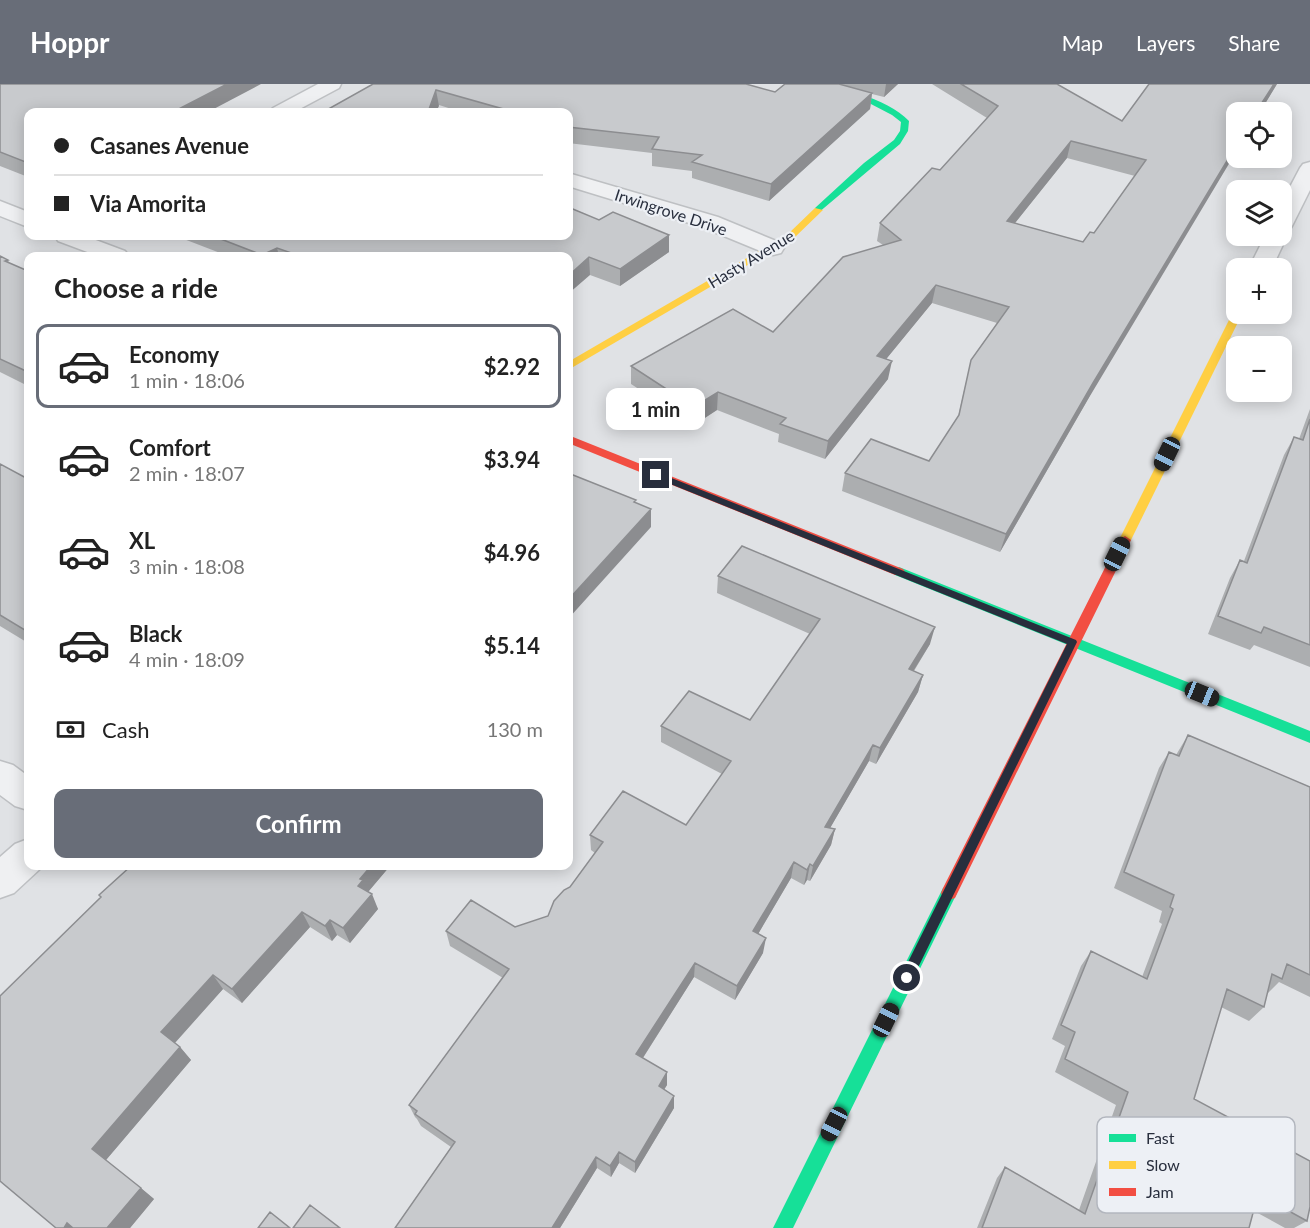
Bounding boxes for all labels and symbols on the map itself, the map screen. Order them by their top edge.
street label: Irwingrove Drive [613,184,730,239]
street label: Hasty Avenue [704,225,797,292]
callout: 1 min [606,388,706,430]
car [1151,434,1183,474]
route end [642,461,669,488]
car [1101,534,1133,574]
car [1182,679,1222,709]
route start [893,964,920,991]
car [870,1000,902,1040]
car [818,1104,850,1144]
legend [1097,1117,1295,1213]
text: Fast [1146,1128,1175,1147]
text: Slow [1146,1155,1180,1174]
text: Jam [1146,1182,1174,1201]

